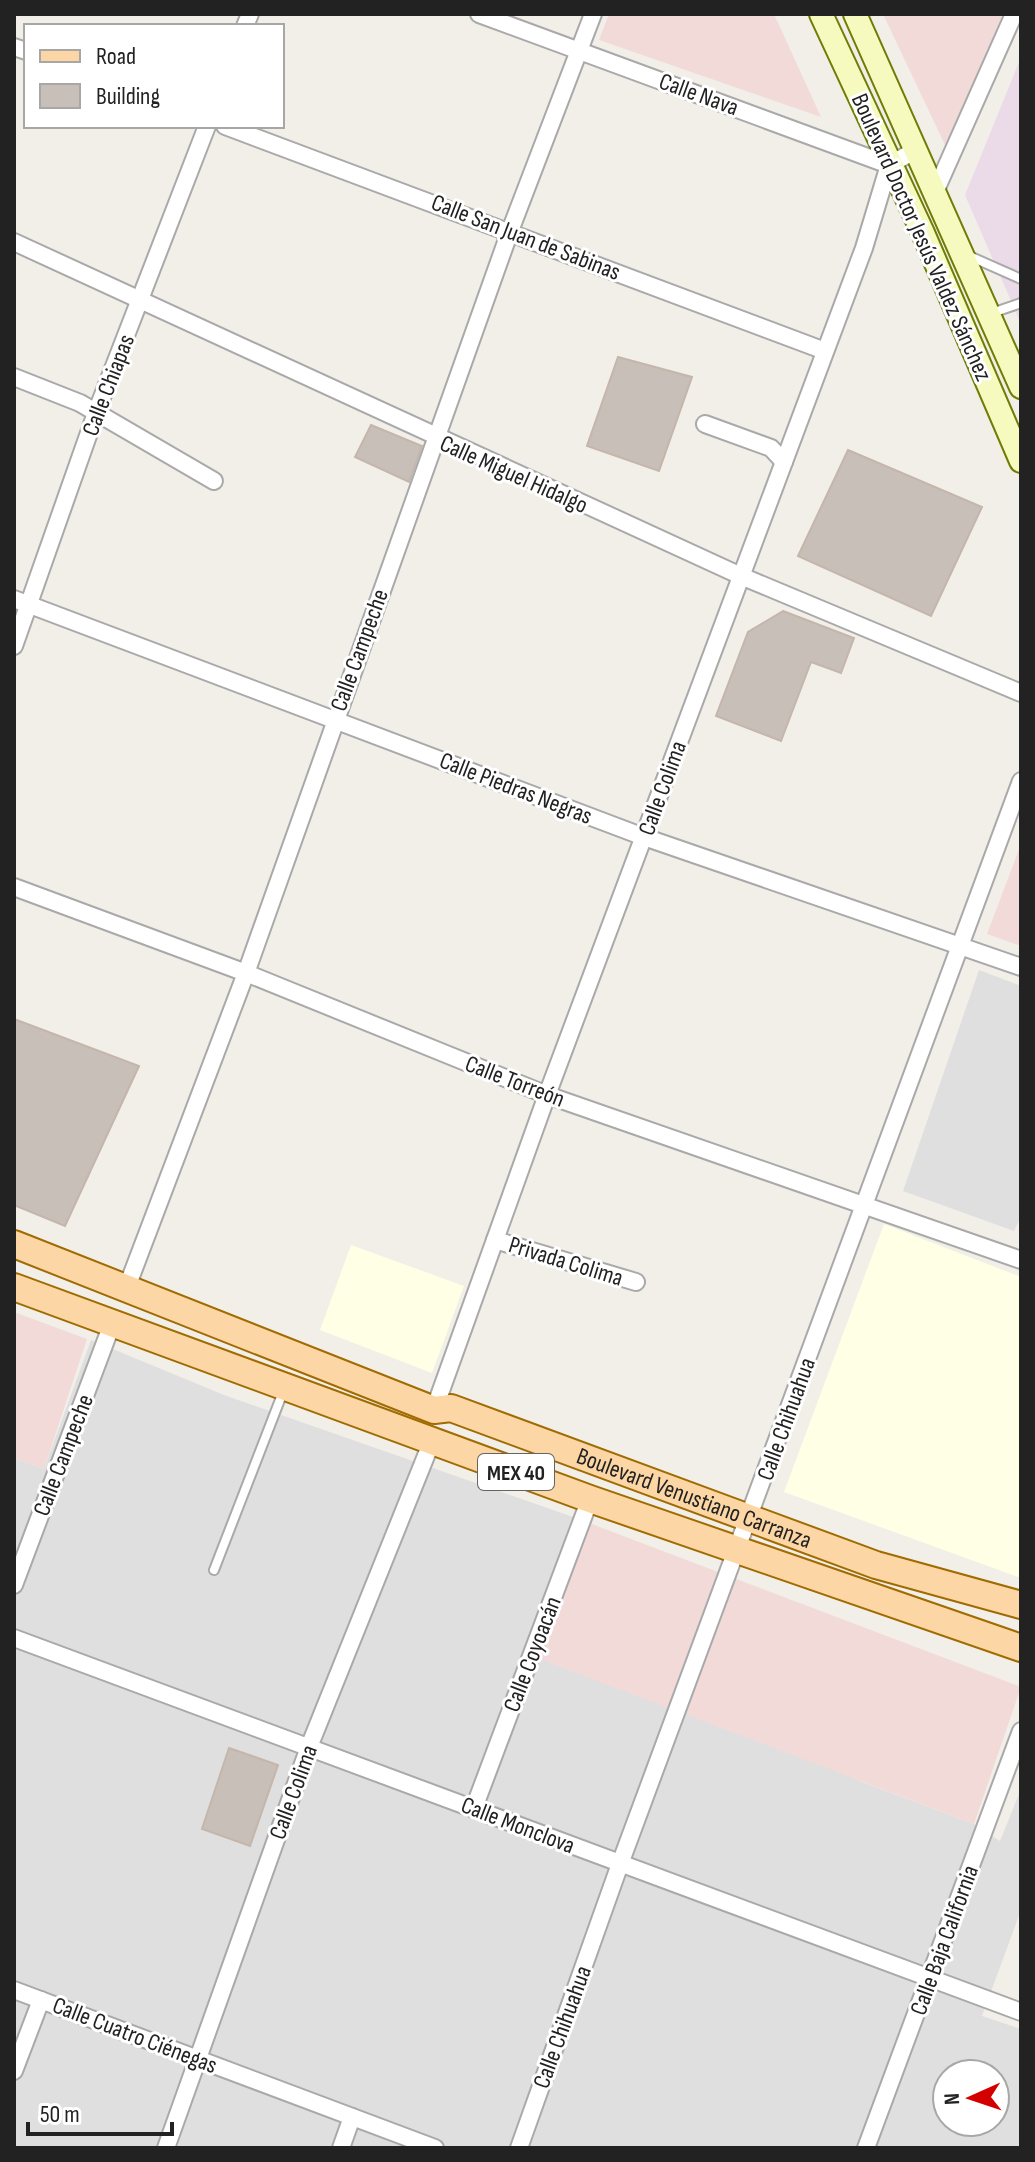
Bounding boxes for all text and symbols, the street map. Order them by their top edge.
legend [24,24,284,128]
text: Road [96,42,136,71]
street label: Calle Nava [655,67,742,122]
text: Building [96,82,160,111]
street label: Boulevard Doctor Jesús Valdez Sánchez [845,89,998,386]
street label: Calle San Juan de Sabinas [427,188,625,287]
street label: Calle Chiapas [76,330,141,440]
street label: Calle Miguel Hidalgo [435,429,592,520]
street label: Calle Campeche [324,585,395,715]
street label: Calle Colima [632,737,693,839]
street label: Calle Piedras Negras [435,746,596,831]
street label: Calle Torreón [461,1049,569,1114]
street label: Privada Colima [505,1230,627,1293]
street label: Calle Chihuahua [751,1354,822,1484]
street label: Calle Campeche [27,1390,100,1520]
street label: Boulevard Venustiano Carranza [573,1442,816,1555]
road number: MEX 40 [478,1454,554,1490]
street label: Calle Coyoacán [497,1592,568,1716]
street label: Calle Colima [263,1741,324,1843]
street label: Calle Monclova [457,1791,579,1860]
street label: Calle Baja California [904,1861,985,2019]
street label: Calle Chihuahua [527,1962,598,2092]
street label: Calle Cuatro Ciénegas [48,1991,221,2080]
north arrow [931,2058,1011,2138]
scale bar [28,2086,172,2136]
text: N [939,2092,966,2106]
text: 50 m [40,2100,80,2129]

